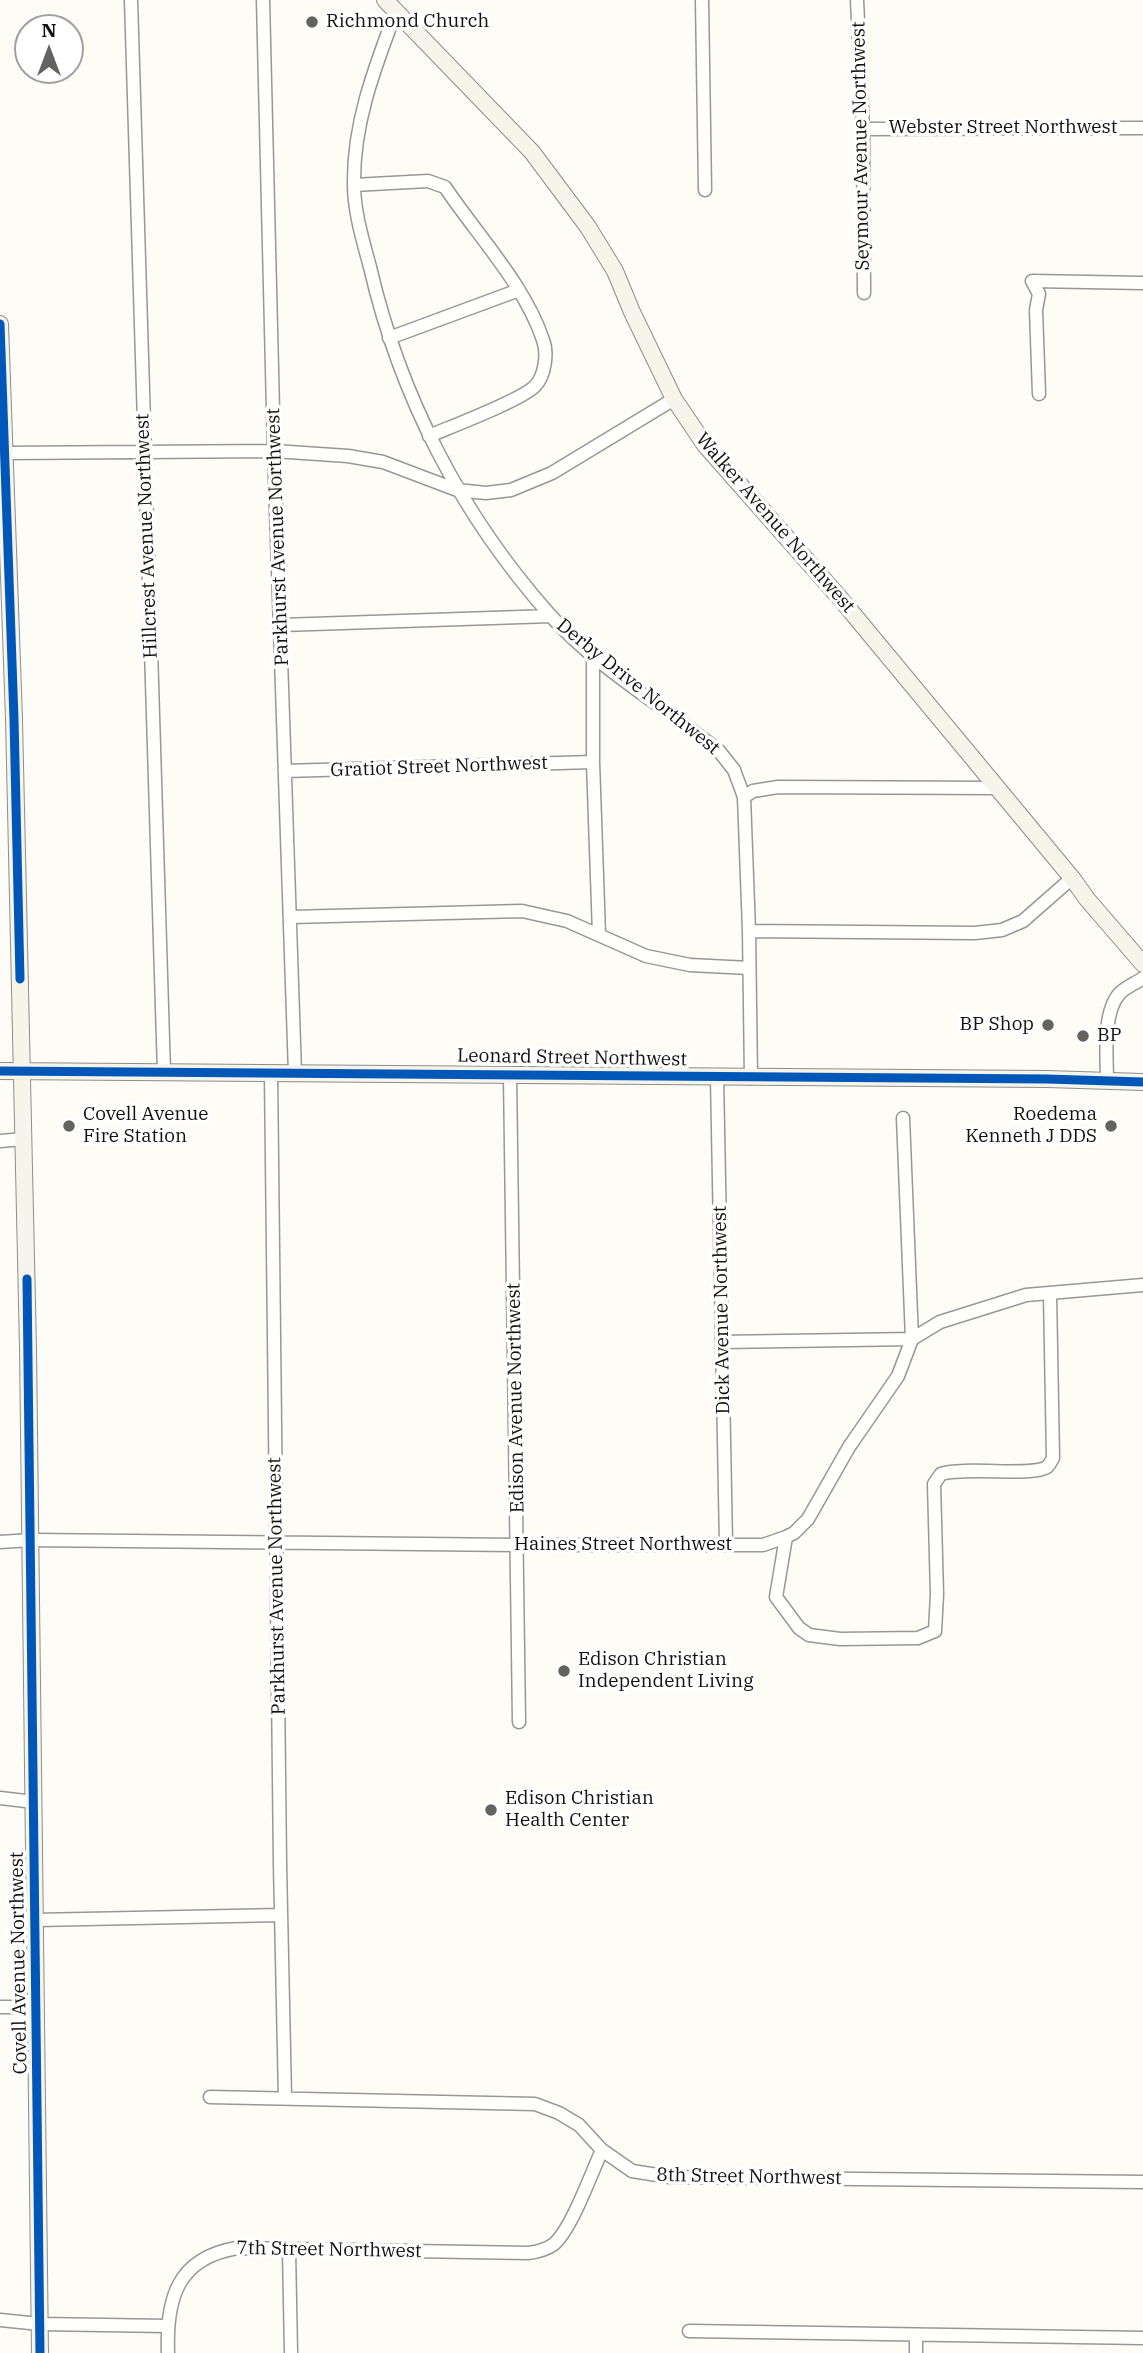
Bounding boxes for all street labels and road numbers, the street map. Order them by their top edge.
street label: Seymour Avenue Northwest [847,21,875,271]
street label: Webster Street Northwest [889,117,1117,139]
street label: Parkhurst Avenue Northwest [262,408,294,666]
street label: Hillcrest Avenue Northwest [131,413,163,659]
street label: Walker Avenue Northwest [690,428,860,618]
street label: Derby Drive Northwest [552,614,724,760]
street label: Gratiot Street Northwest [330,752,548,782]
street label: Leonard Street Northwest [457,1045,687,1071]
street label: Dick Avenue Northwest [709,1205,735,1415]
street label: Edison Avenue Northwest [503,1283,529,1513]
street label: Parkhurst Avenue Northwest [263,1457,291,1715]
street label: Haines Street Northwest [514,1534,732,1556]
street label: Covell Avenue Northwest [6,1851,32,2075]
street label: 8th Street Northwest [656,2164,842,2190]
street label: 7th Street Northwest [236,2237,422,2263]

